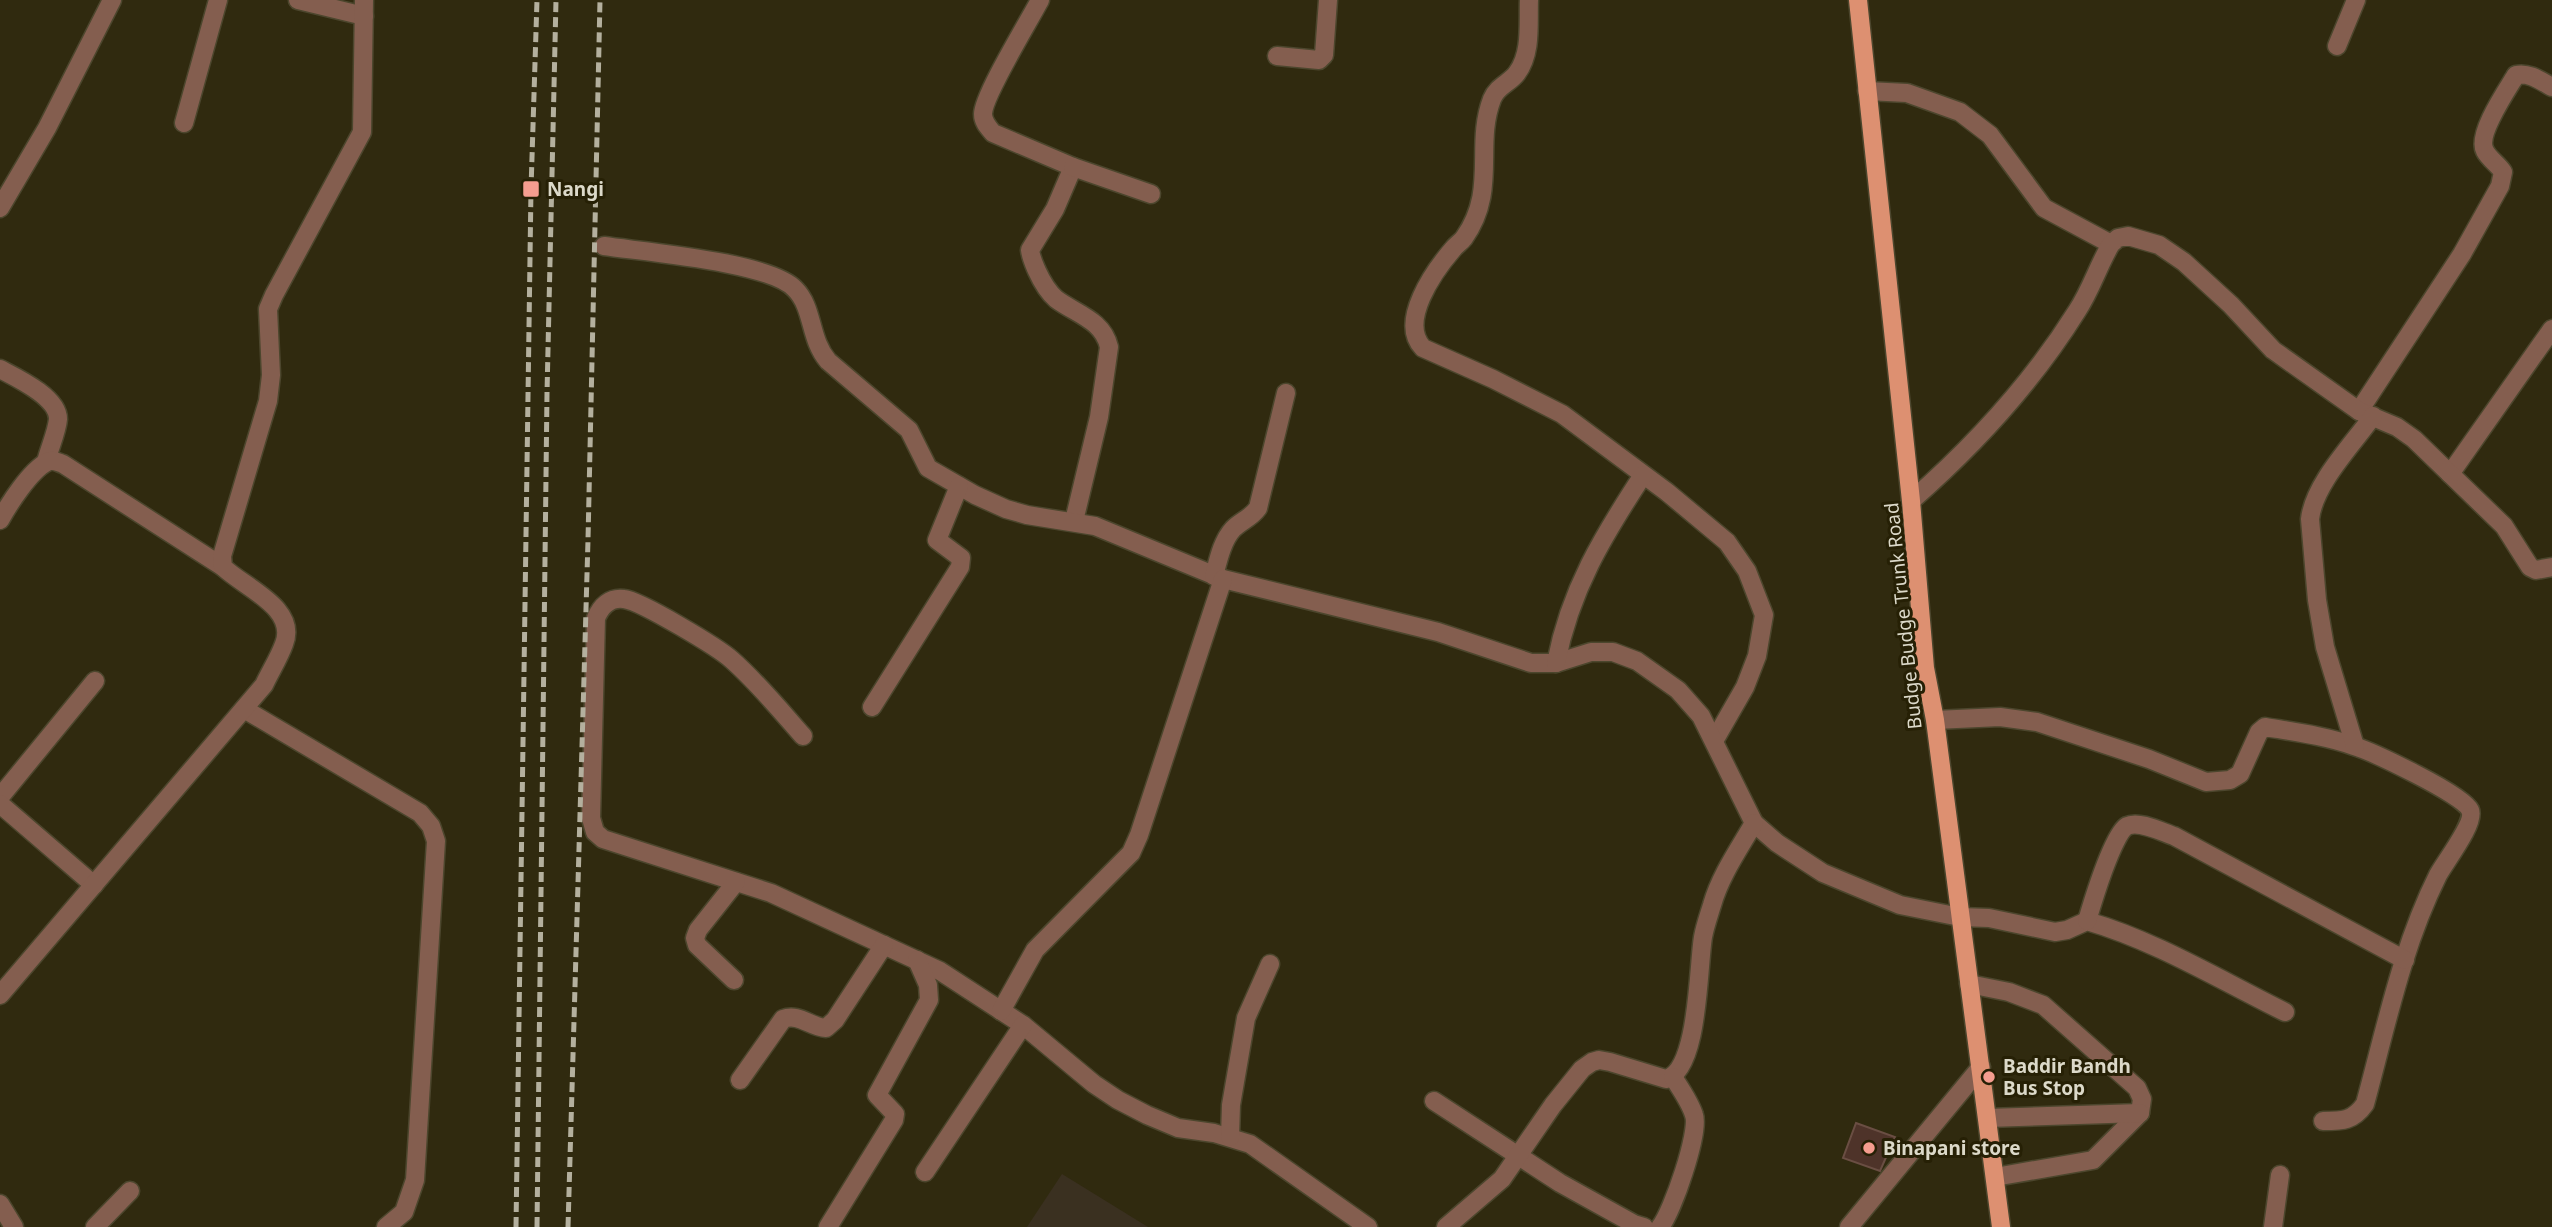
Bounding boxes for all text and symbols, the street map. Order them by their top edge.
place label: Nangi [547,176,604,202]
marker: Nangi [521,179,541,199]
street label: Budge Budge Trunk Road [1878,501,1928,731]
place label: Baddir Bandh Bus Stop [2003,1053,2131,1101]
marker: Baddir Bandh Bus Stop [1981,1069,1997,1085]
place label: Binapani store [1883,1135,2021,1161]
marker: Binapani store [1861,1140,1877,1156]

